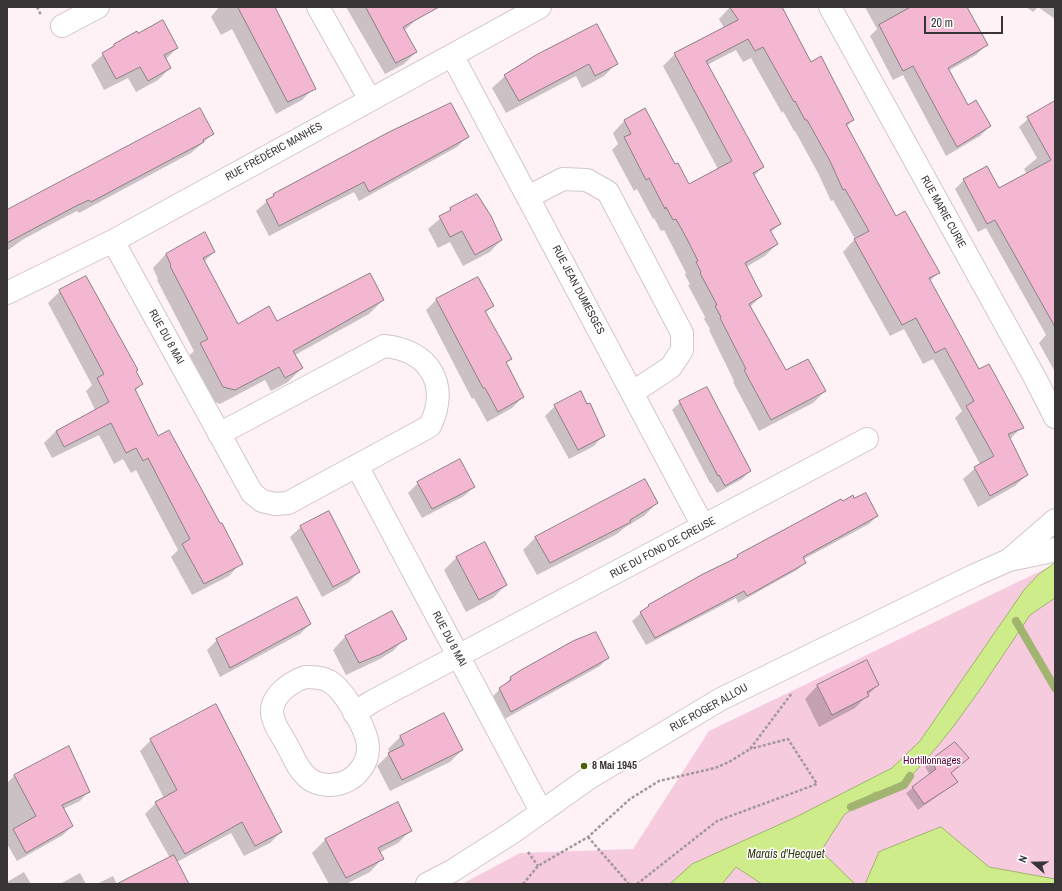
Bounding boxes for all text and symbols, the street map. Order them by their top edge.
scale bar [926,8,1005,34]
text: 20 m [931,15,953,31]
street label: RUE FRÉDÉRIC MANHÈS [223,120,325,184]
street label: RUE MARIE CURIE [918,174,968,250]
street label: RUE JEAN DUMESGES [549,243,607,337]
street label: RUE DU 8 MAI [146,307,186,367]
street label: RUE DU FOND DE CREUSE [608,515,718,581]
street label: RUE DU 8 MAI [429,609,469,669]
street label: RUE ROGER ALLOU [668,681,750,735]
park label: Hortillonnages [903,754,961,768]
place label: 8 Mai 1945 [592,759,637,773]
marker: 8 Mai 1945 [579,761,589,771]
north arrow [1014,843,1054,883]
water label: Marais d'Hecquet [748,848,824,862]
text: N [1015,853,1030,864]

